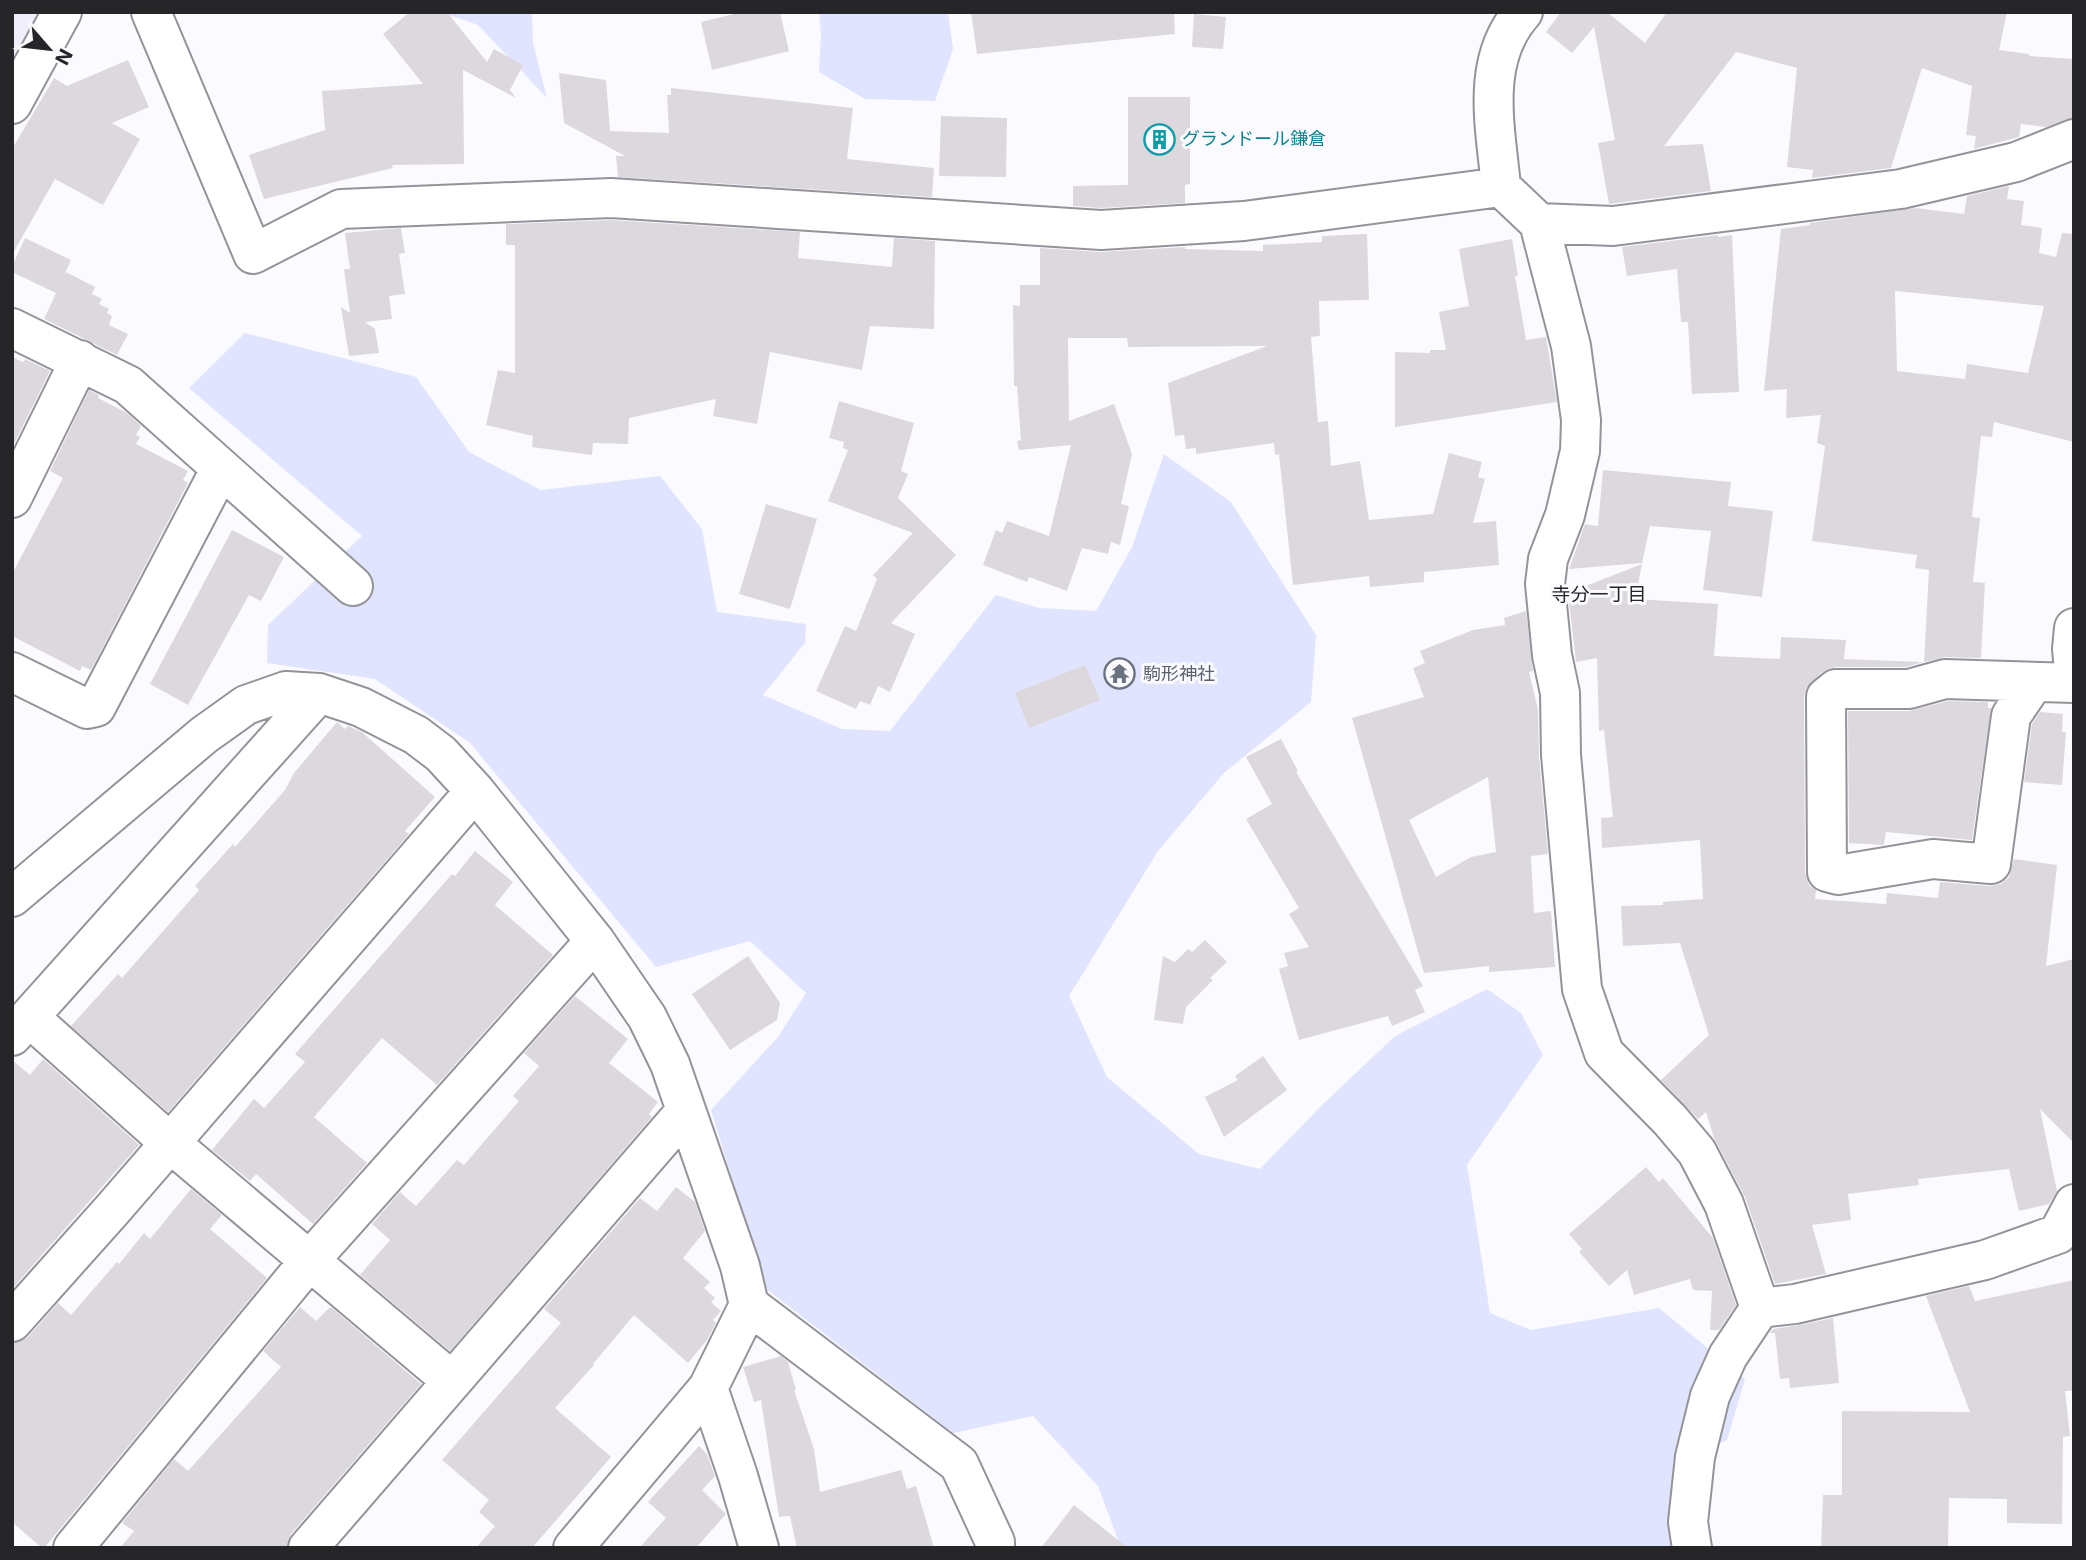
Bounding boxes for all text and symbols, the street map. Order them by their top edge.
north arrow [14,14,84,84]
text: N [50,45,77,69]
building icon: グランドール鎌倉 [1142,122,1176,156]
place label: グランドール鎌倉 [1182,128,1326,149]
district label: 寺分一丁目 [1551,583,1647,606]
temple icon: 駒形神社 [1103,657,1137,691]
place label: 駒形神社 [1143,663,1215,684]

